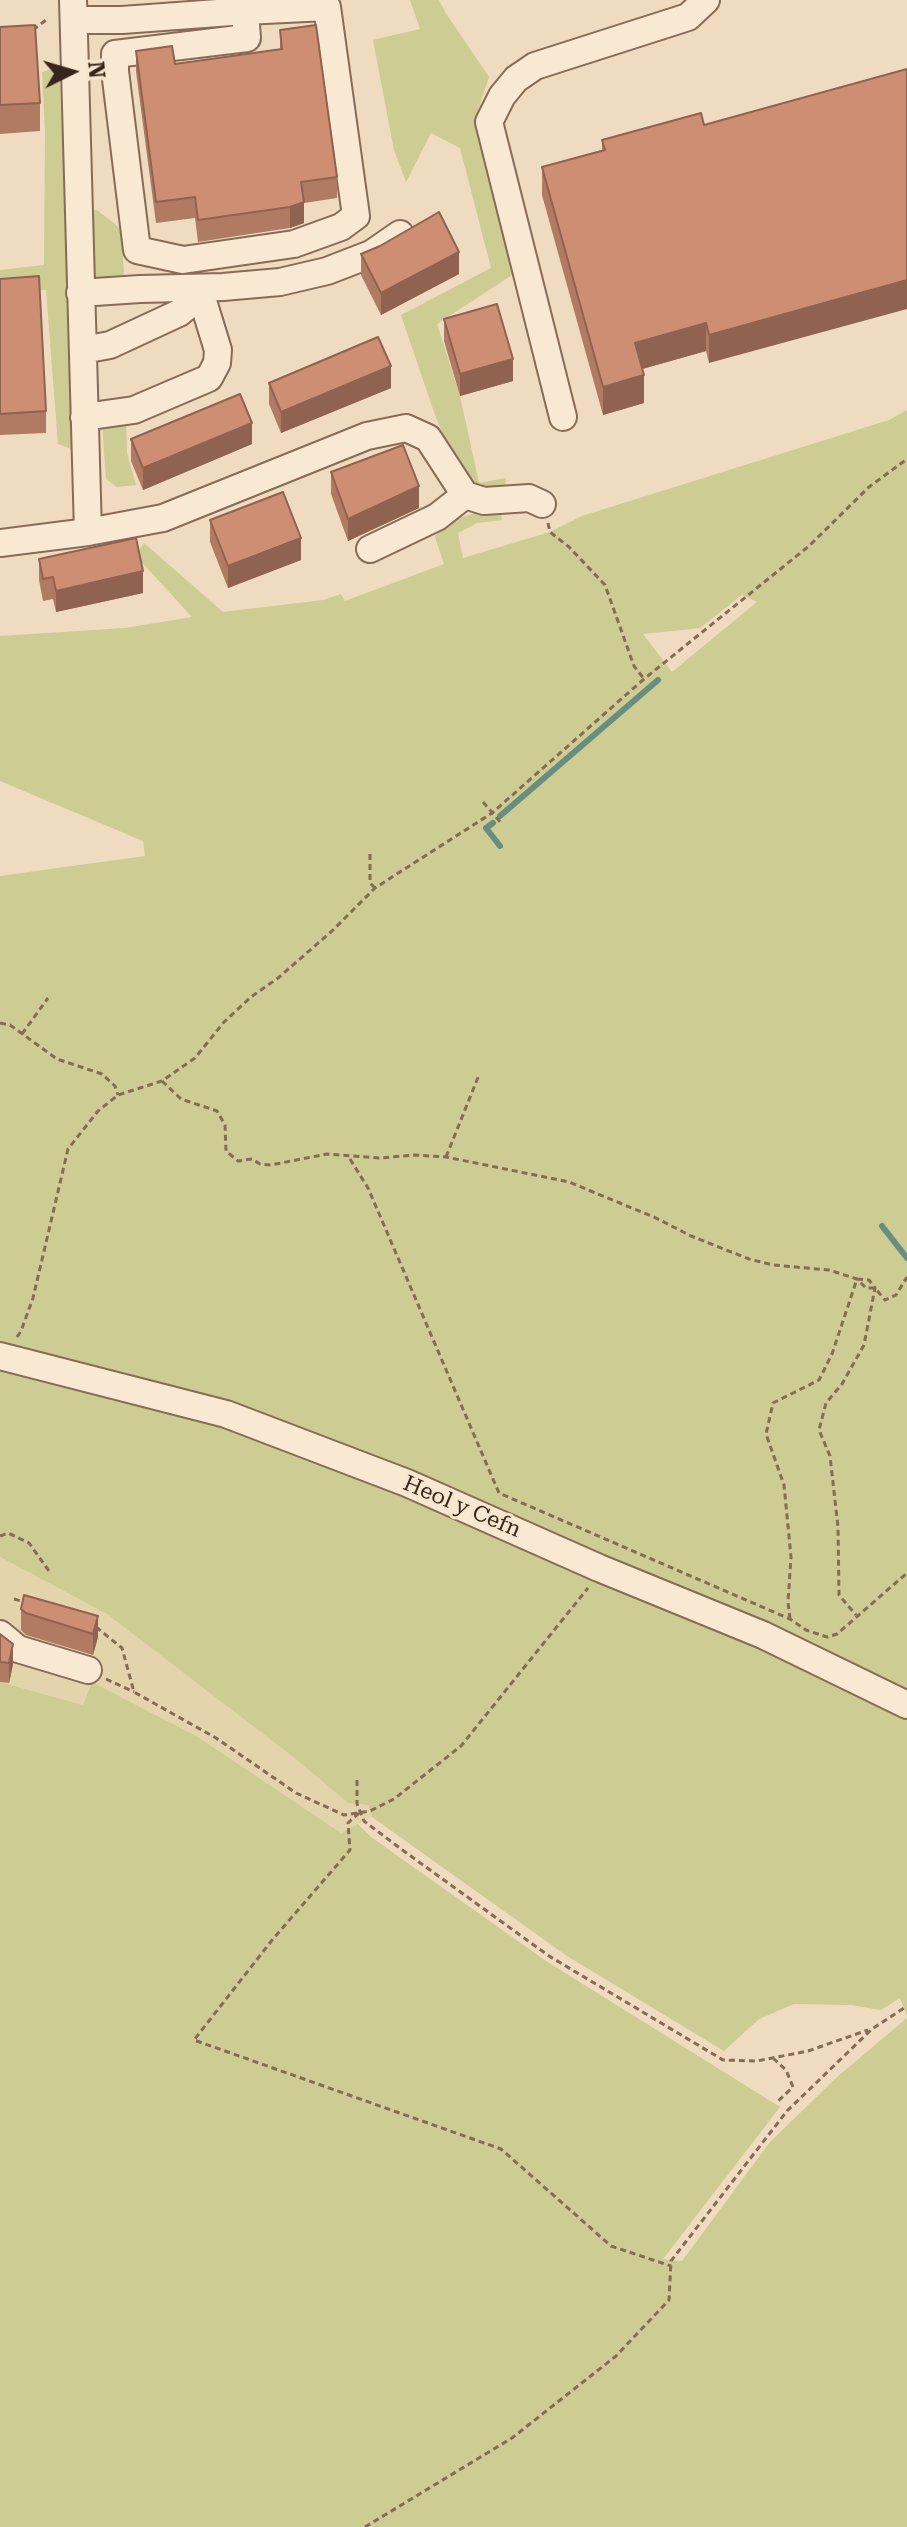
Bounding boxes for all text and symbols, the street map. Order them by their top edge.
north arrow [32,32,112,112]
text: N [83,60,110,79]
street label: Heol y Cefn [399,1470,525,1544]

